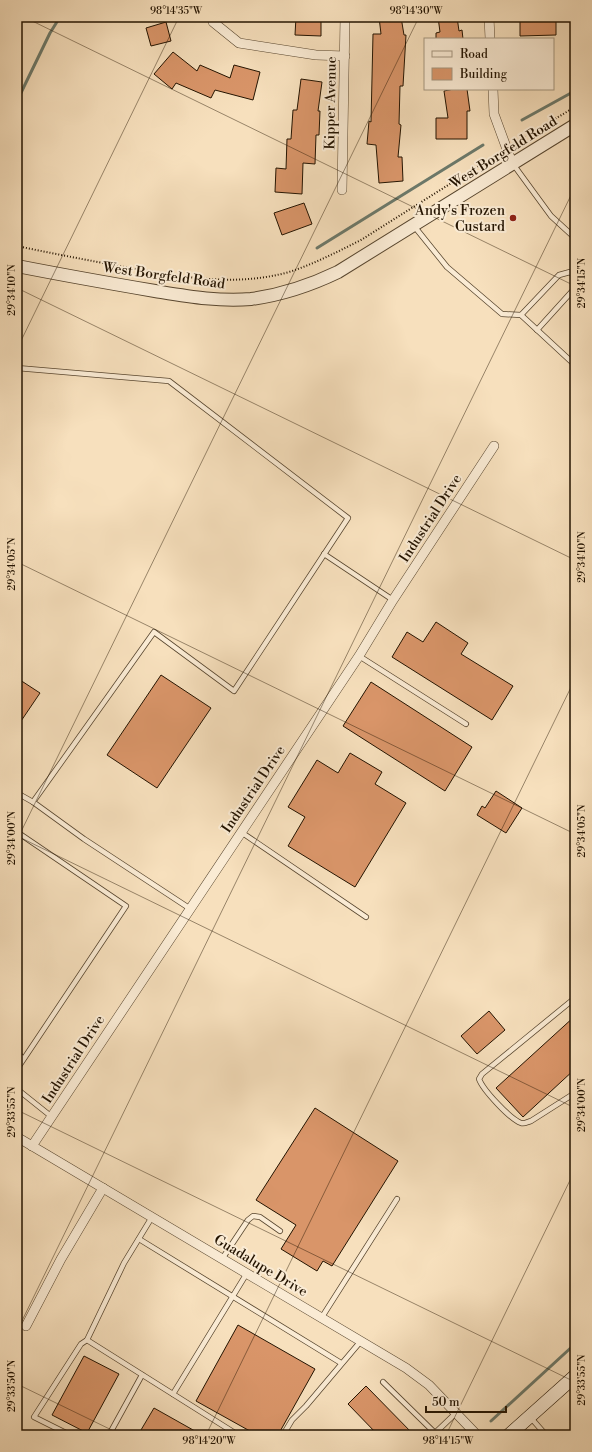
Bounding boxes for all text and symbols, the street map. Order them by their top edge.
text: 98°14'35"W [150,5,203,17]
text: 98°14'30"W [389,5,443,17]
legend [424,38,554,90]
text: Road [460,47,488,62]
street label: Kipper Avenue [321,56,341,150]
text: Building [459,67,508,82]
street label: West Borgfeld Road [446,113,561,194]
place label: Andy's Frozen Custard [414,202,506,236]
marker: Andy's Frozen Custard [508,213,518,223]
text: 29°34'15"N [576,257,588,308]
street label: West Borgfeld Road [101,258,226,293]
text: 29°34'10"N [6,264,18,316]
street label: Industrial Drive [396,471,466,566]
text: 29°34'10"N [576,531,588,583]
text: 29°34'05"N [6,537,18,590]
street label: Industrial Drive [218,742,290,837]
text: 29°34'05"N [576,804,588,857]
text: 29°34'00"N [6,810,18,865]
street label: Industrial Drive [39,1012,109,1107]
text: 29°34'00"N [576,1077,588,1132]
text: 29°33'55"N [6,1086,18,1138]
street label: Guadalupe Drive [210,1231,311,1301]
text: 29°33'55"N [576,1354,588,1406]
text: 29°33'50"N [6,1359,18,1412]
scale bar [426,1388,506,1414]
text: 50 m [432,1395,460,1410]
text: 98°14'20"W [182,1435,237,1447]
text: 98°14'15"W [423,1435,474,1447]

